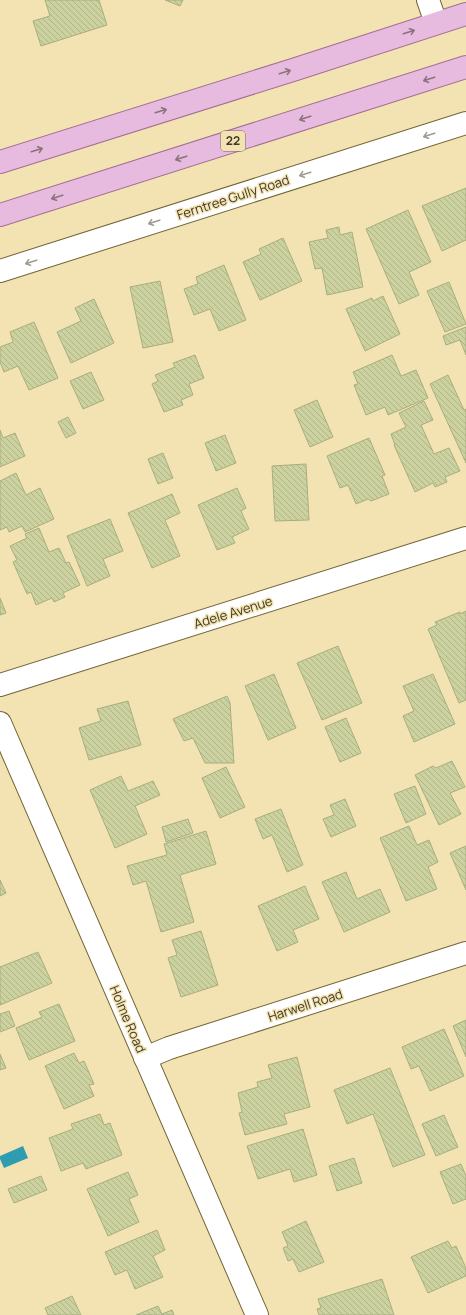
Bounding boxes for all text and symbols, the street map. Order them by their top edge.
one-way arrow [402,28,415,35]
one-way arrow [279,68,292,75]
one-way arrow [423,76,436,83]
one-way arrow [155,107,168,114]
one-way arrow [299,115,312,122]
road number: 22 [221,131,245,151]
one-way arrow [423,132,436,139]
one-way arrow [31,146,44,153]
one-way arrow [175,154,187,162]
street label: Ferntree Gully Road [175,170,291,224]
one-way arrow [299,171,312,178]
one-way arrow [51,194,64,201]
one-way arrow [148,219,161,226]
one-way arrow [24,259,37,266]
street label: Adele Avenue [192,591,275,632]
street label: Holme Road [106,983,150,1055]
street label: Harwell Road [265,984,345,1026]

